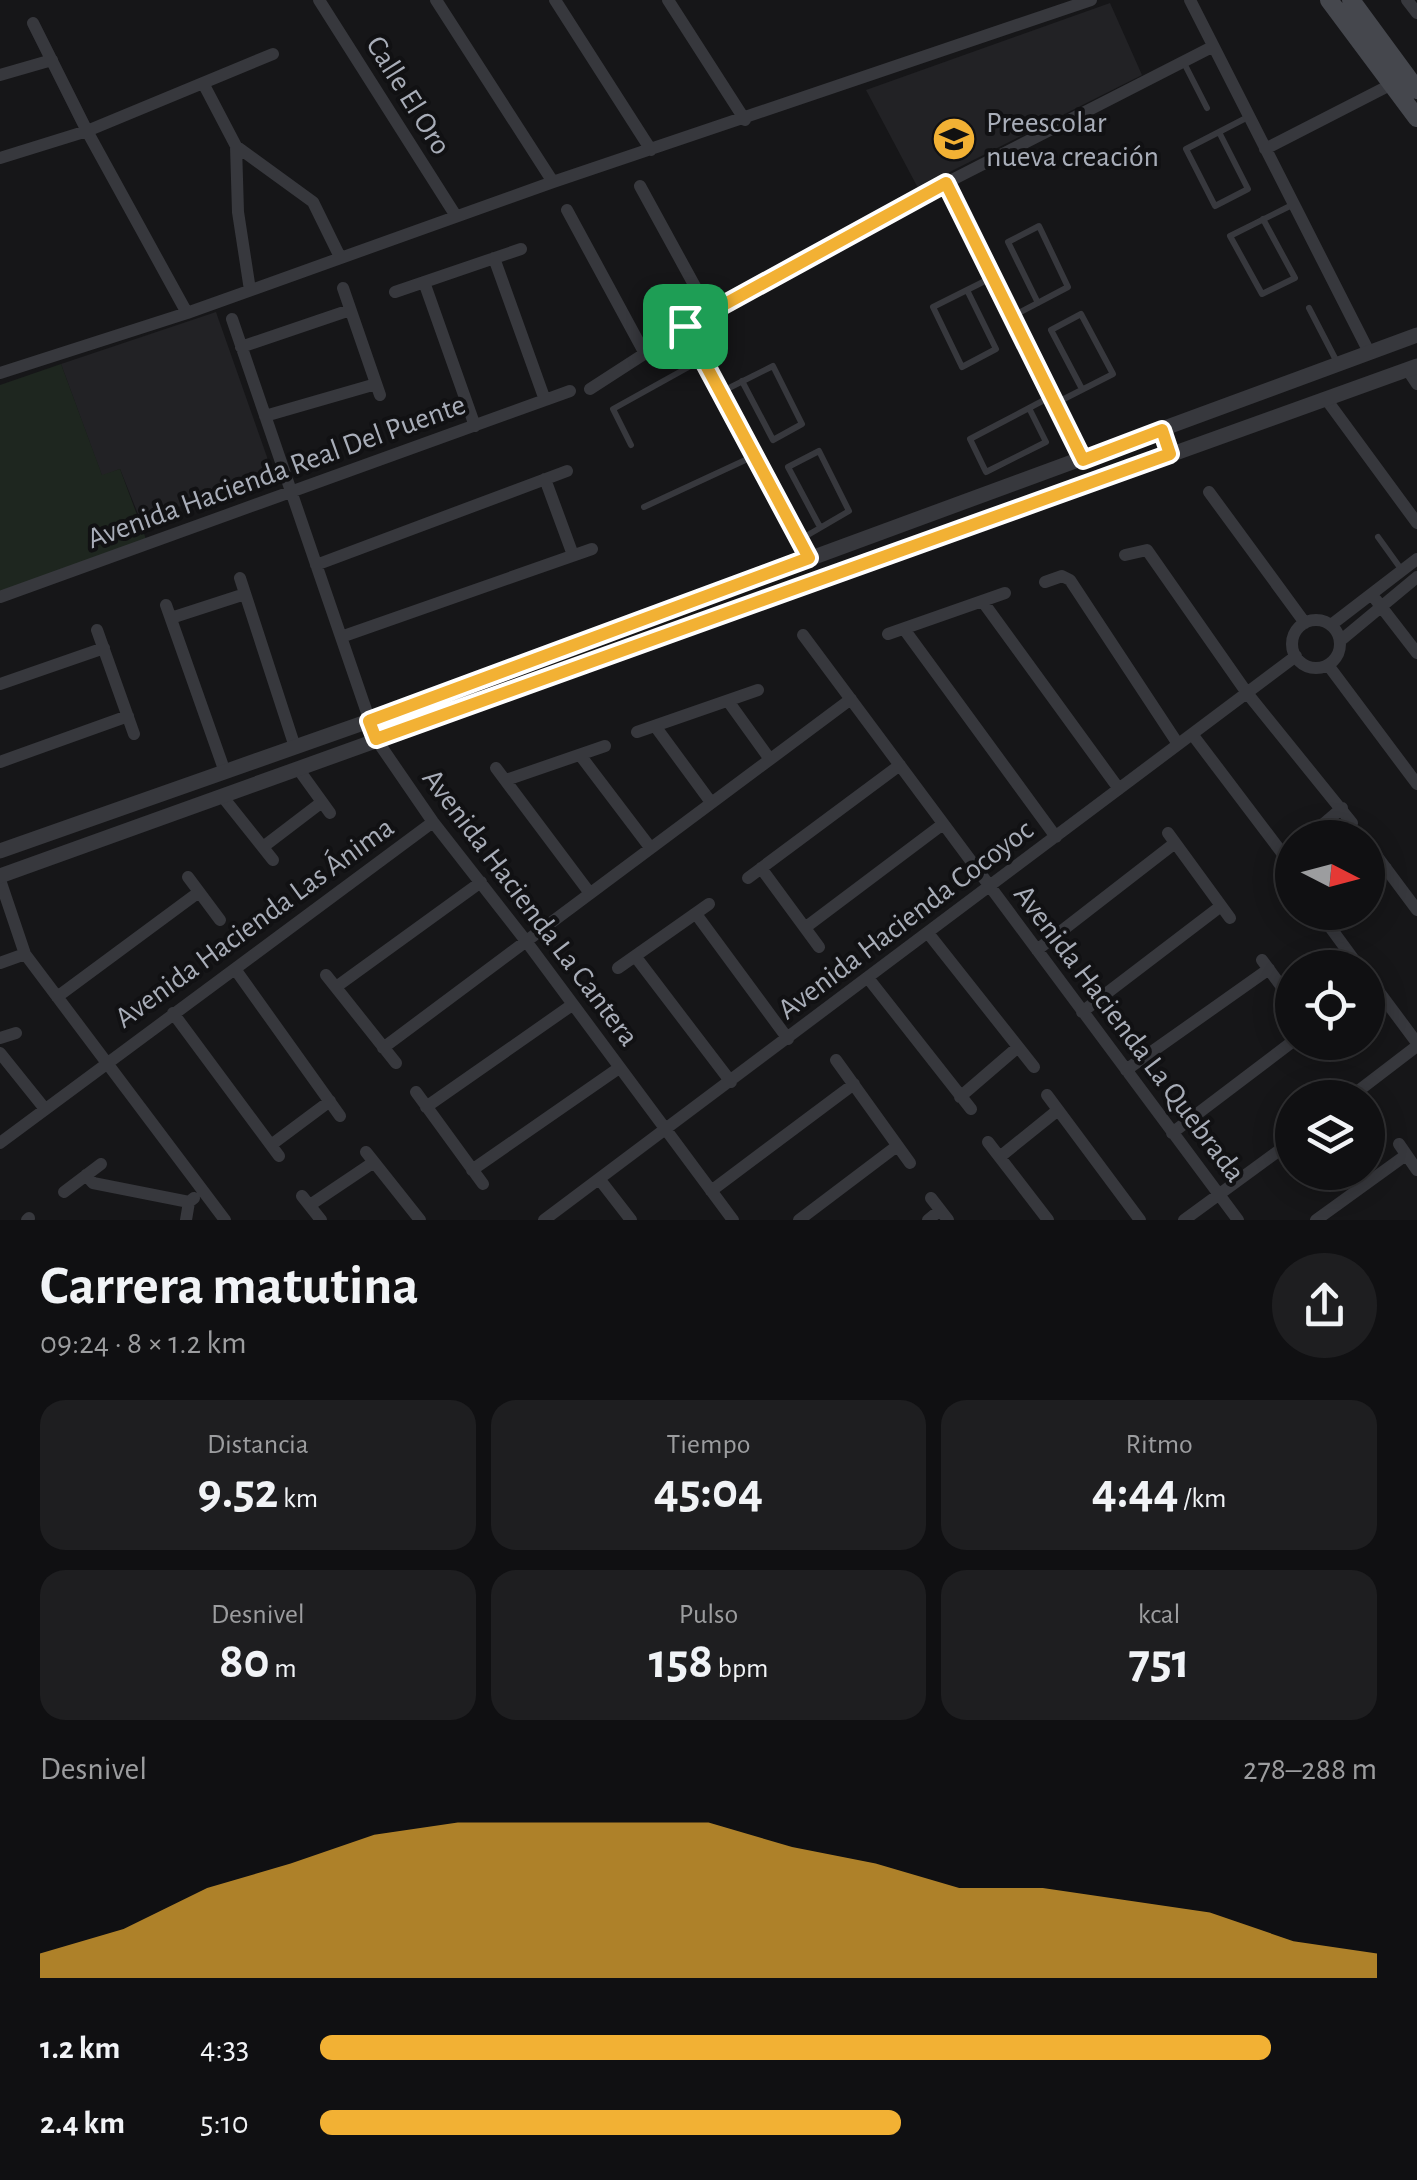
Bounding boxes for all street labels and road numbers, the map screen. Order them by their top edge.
street label: Calle El Oro [360,31,456,160]
street label: Avenida Hacienda Real Del Puente [83,389,469,554]
street label: Avenida Hacienda La Cantera [416,763,644,1052]
street label: Avenida Hacienda Las Ánima [109,810,399,1034]
street label: Avenida Hacienda Cocoyoc [773,814,1039,1025]
street label: Avenida Hacienda La Quebrada [1008,879,1251,1188]

